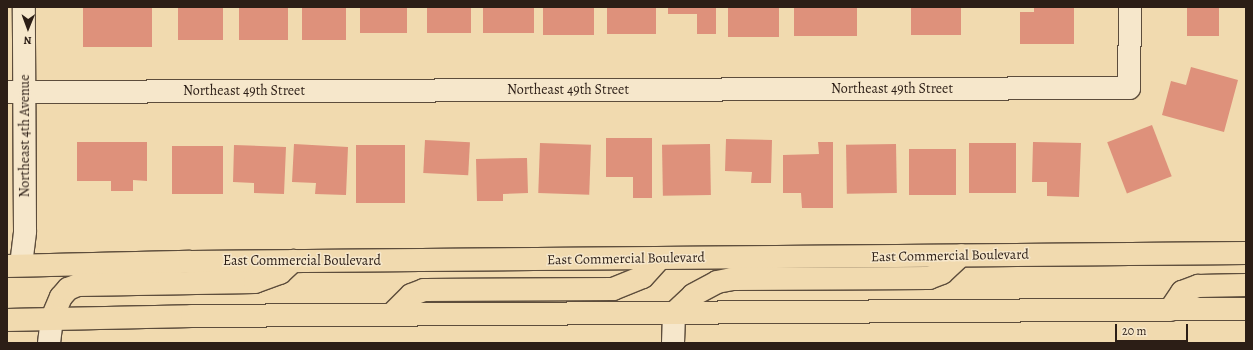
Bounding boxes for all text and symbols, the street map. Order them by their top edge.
north arrow [8,8,48,48]
text: N [24,33,32,48]
street label: Northeast 4th Avenue [17,75,33,197]
street label: Northeast 49th Street [831,81,953,97]
street label: Northeast 49th Street [507,82,629,98]
street label: Northeast 49th Street [183,83,305,99]
street label: East Commercial Boulevard [871,246,1029,266]
street label: East Commercial Boulevard [547,249,705,269]
street label: East Commercial Boulevard [223,253,381,269]
scale bar [1117,316,1190,342]
text: 20 m [1122,323,1146,339]

